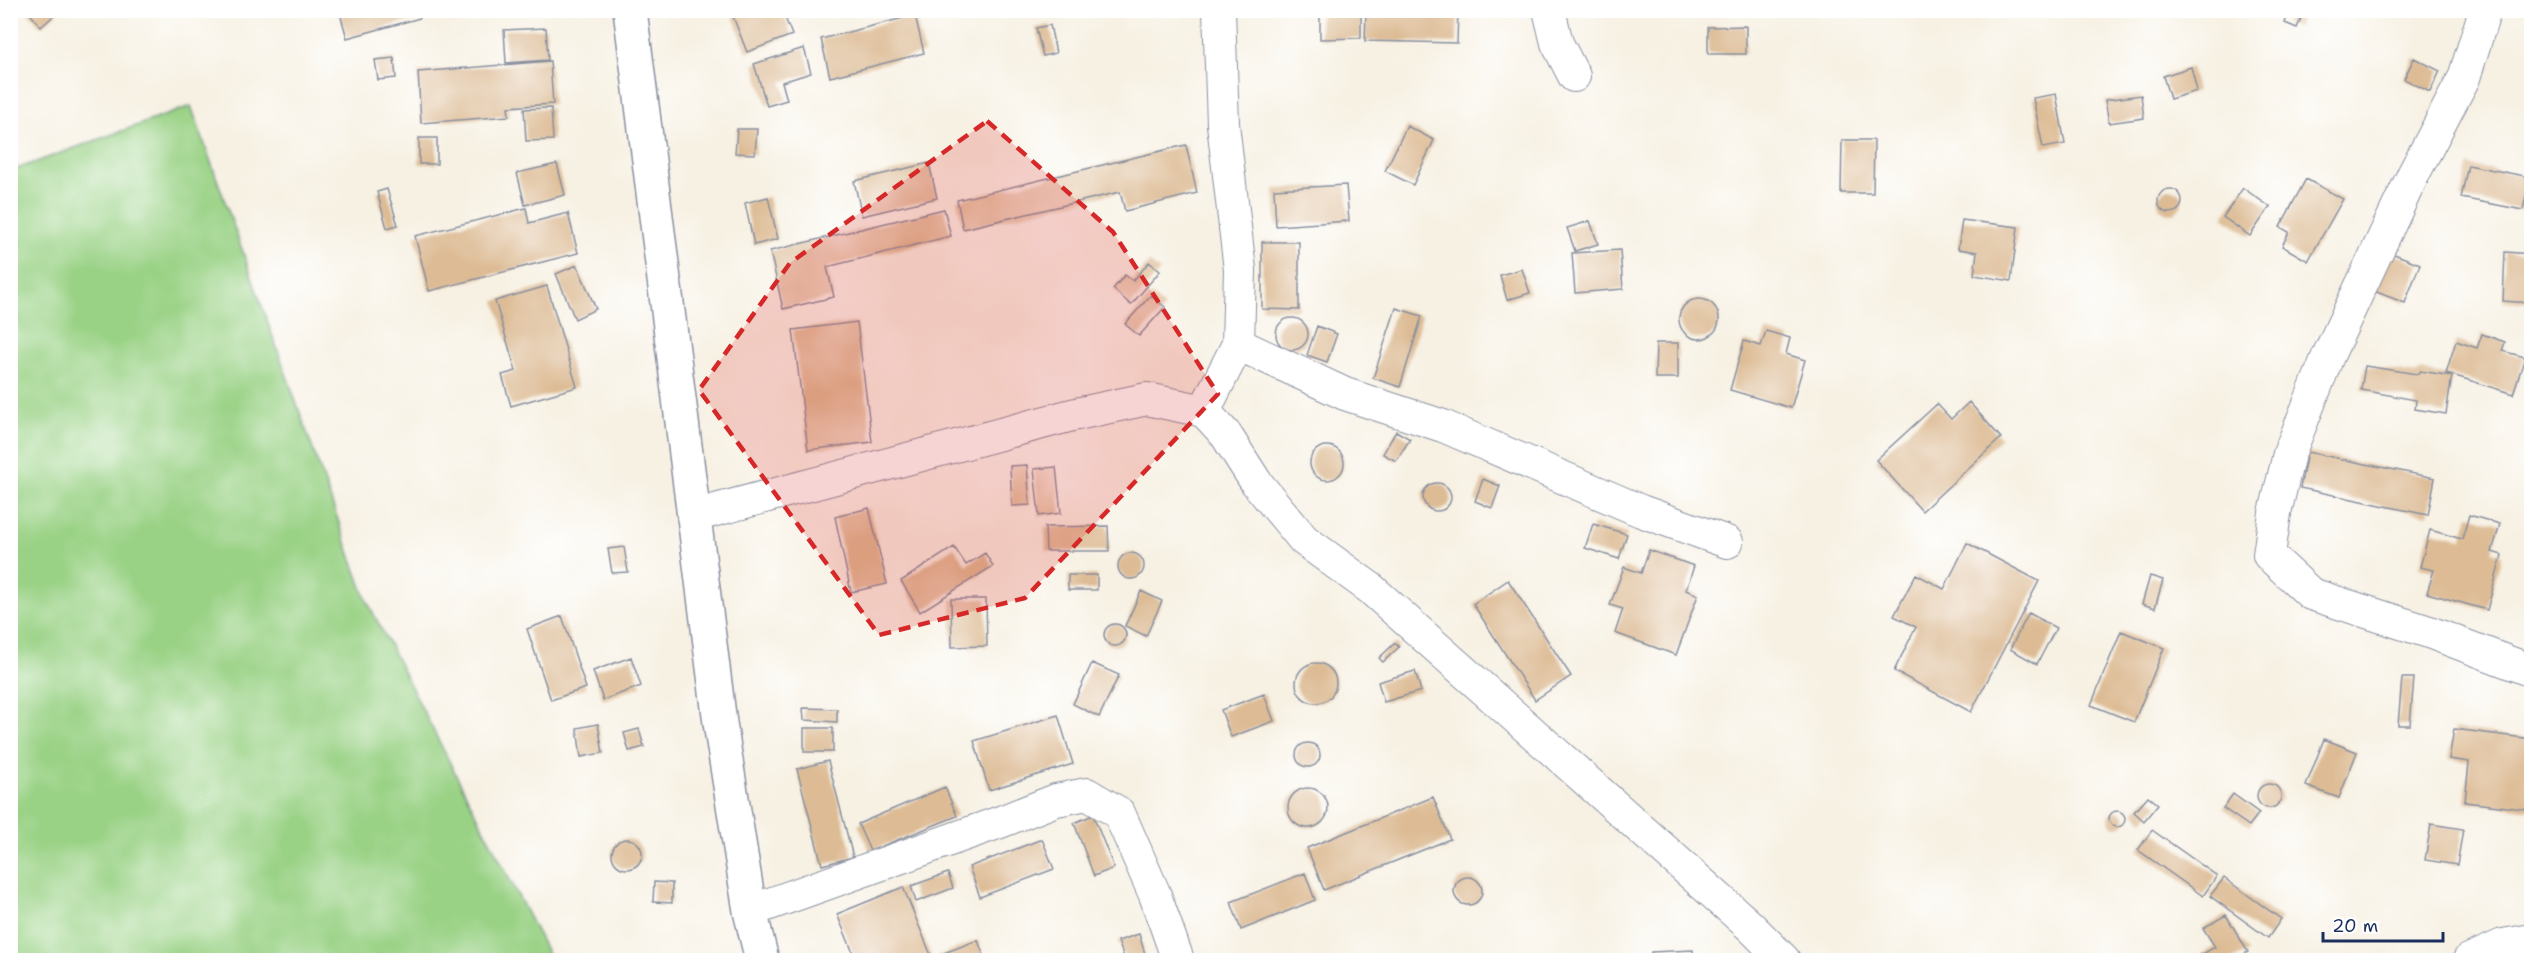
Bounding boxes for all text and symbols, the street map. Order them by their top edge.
scale bar [2323,905,2443,943]
text: 20 m [2332,914,2378,938]

